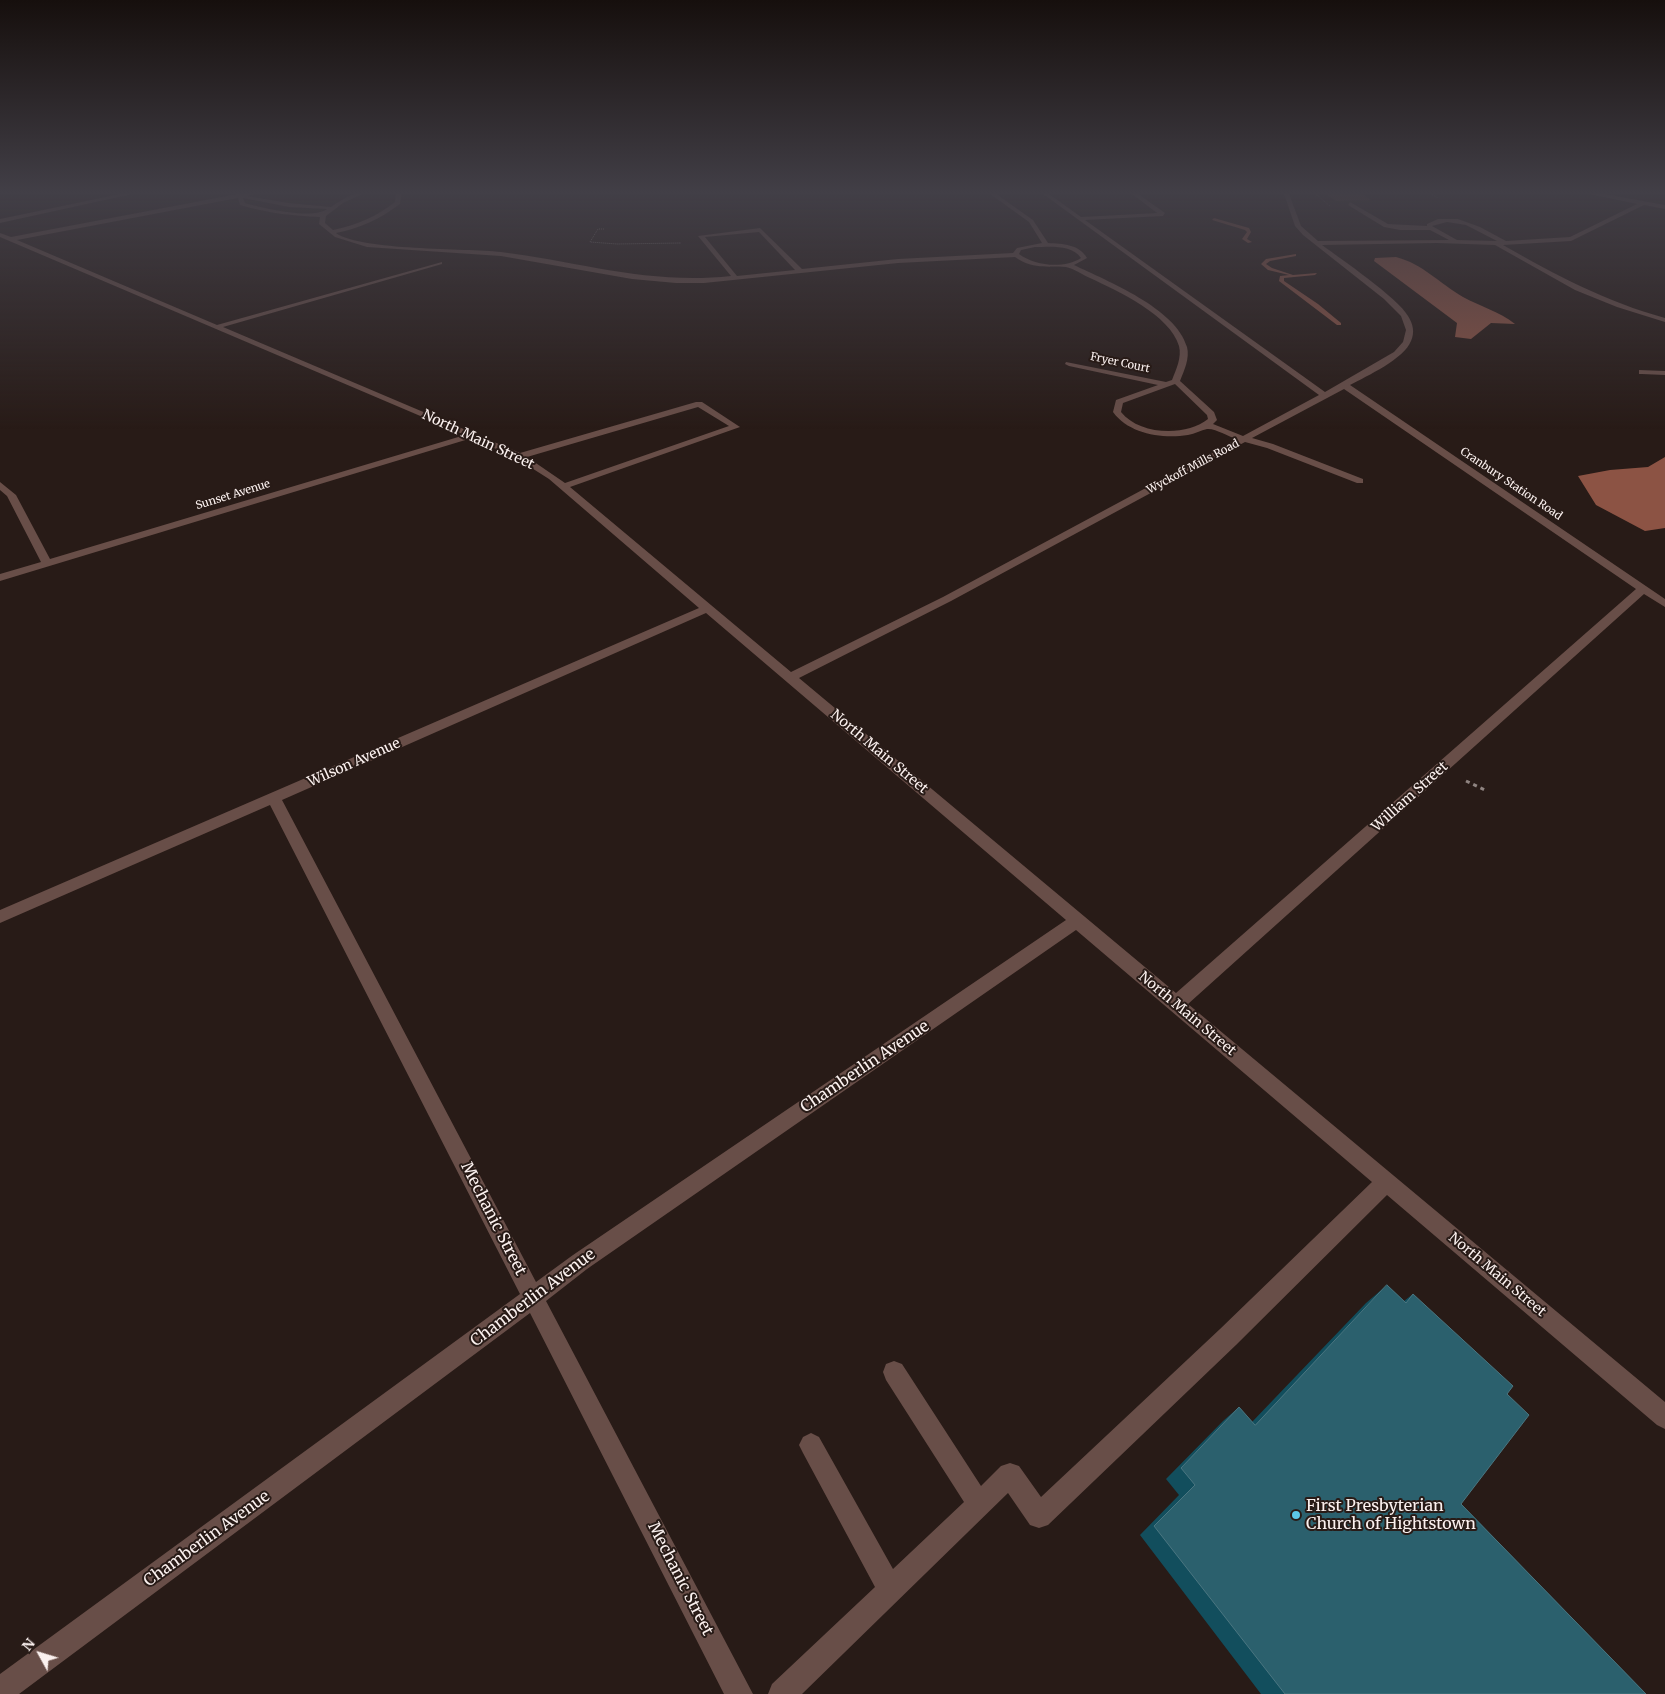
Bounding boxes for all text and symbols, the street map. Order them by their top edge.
street label: Fryer Court [1089,350,1151,376]
street label: North Main Street [419,407,537,473]
street label: Wyckoff Mills Road [1145,437,1241,497]
street label: Cranbury Station Road [1458,445,1564,523]
street label: Sunset Avenue [194,477,272,513]
street label: North Main Street [827,706,931,798]
street label: Wilson Avenue [305,735,403,791]
street label: William Street [1369,759,1451,835]
street label: North Main Street [1135,968,1239,1060]
street label: Chamberlin Avenue [797,1017,933,1117]
street label: Mechanic Street [456,1159,530,1279]
street label: North Main Street [1445,1229,1549,1321]
street label: Chamberlin Avenue [467,1245,599,1351]
street label: Chamberlin Avenue [140,1487,274,1591]
place label: First Presbyterian Church of Hightstown [1306,1496,1476,1534]
marker: First Presbyterian Church of Hightstown [1290,1509,1302,1521]
street label: Mechanic Street [643,1519,717,1639]
north arrow [15,1629,65,1679]
text: N [18,1635,39,1655]

